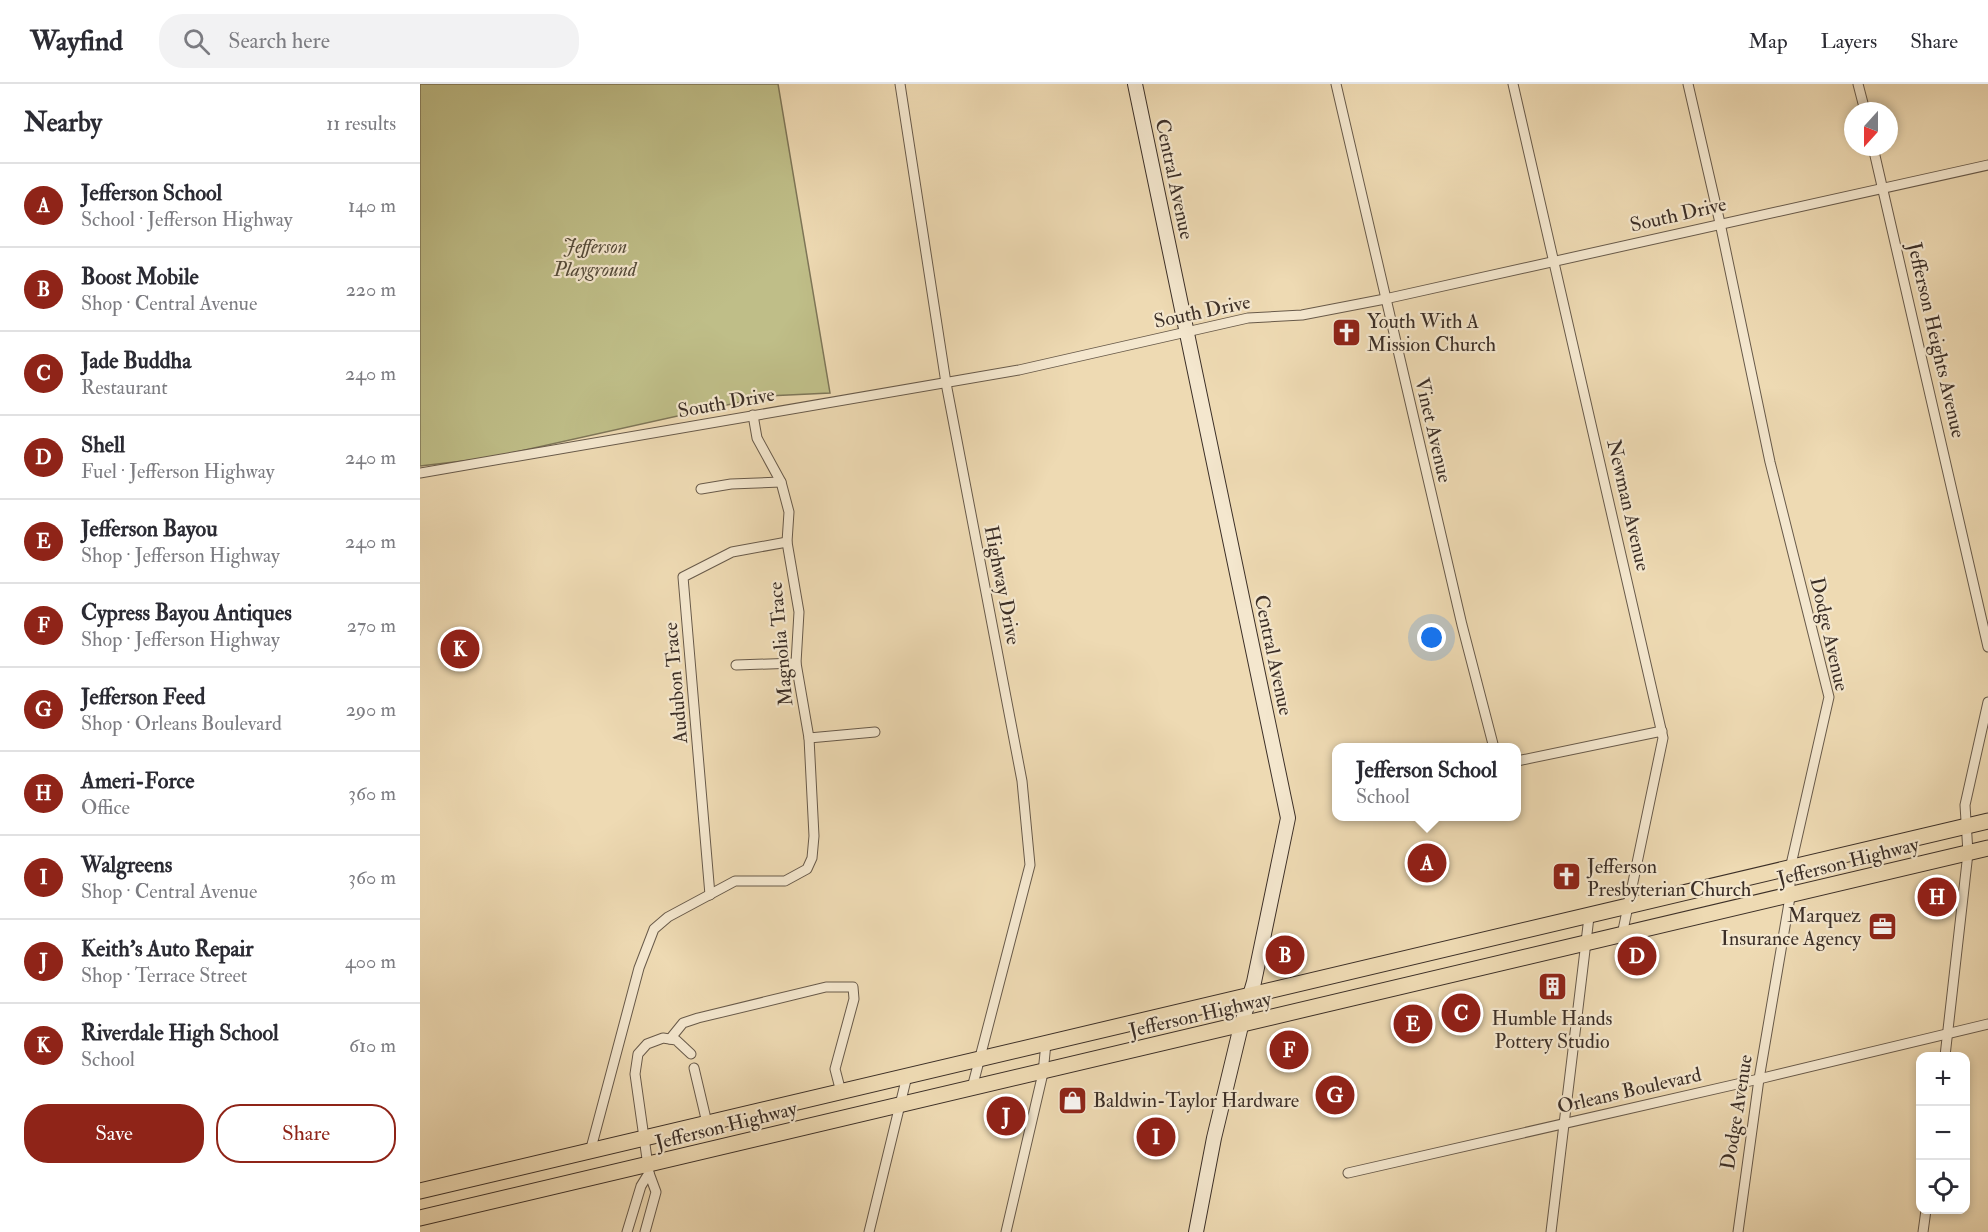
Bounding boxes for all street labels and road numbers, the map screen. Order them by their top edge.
street label: Central Avenue [1150,117,1199,242]
street label: South Drive [1628,191,1729,238]
street label: Jefferson Heights Avenue [1902,239,1971,440]
street label: South Drive [1152,289,1253,334]
street label: Vinet Avenue [1409,375,1458,485]
street label: South Drive [676,382,777,423]
street label: Newman Avenue [1601,437,1656,573]
street label: Highway Drive [979,523,1026,647]
street label: Dodge Avenue [1804,575,1855,693]
street label: Magnolia Trace [763,581,798,707]
street label: Central Avenue [1249,593,1298,718]
street label: Audubon Trace [658,621,693,746]
street label: Jefferson Highway [1774,832,1923,891]
street label: Jefferson Highway [1126,986,1275,1043]
street label: Dodge Avenue [1715,1053,1758,1171]
street label: Orleans Boulevard [1555,1062,1704,1119]
street label: Jefferson Highway [652,1096,801,1155]

